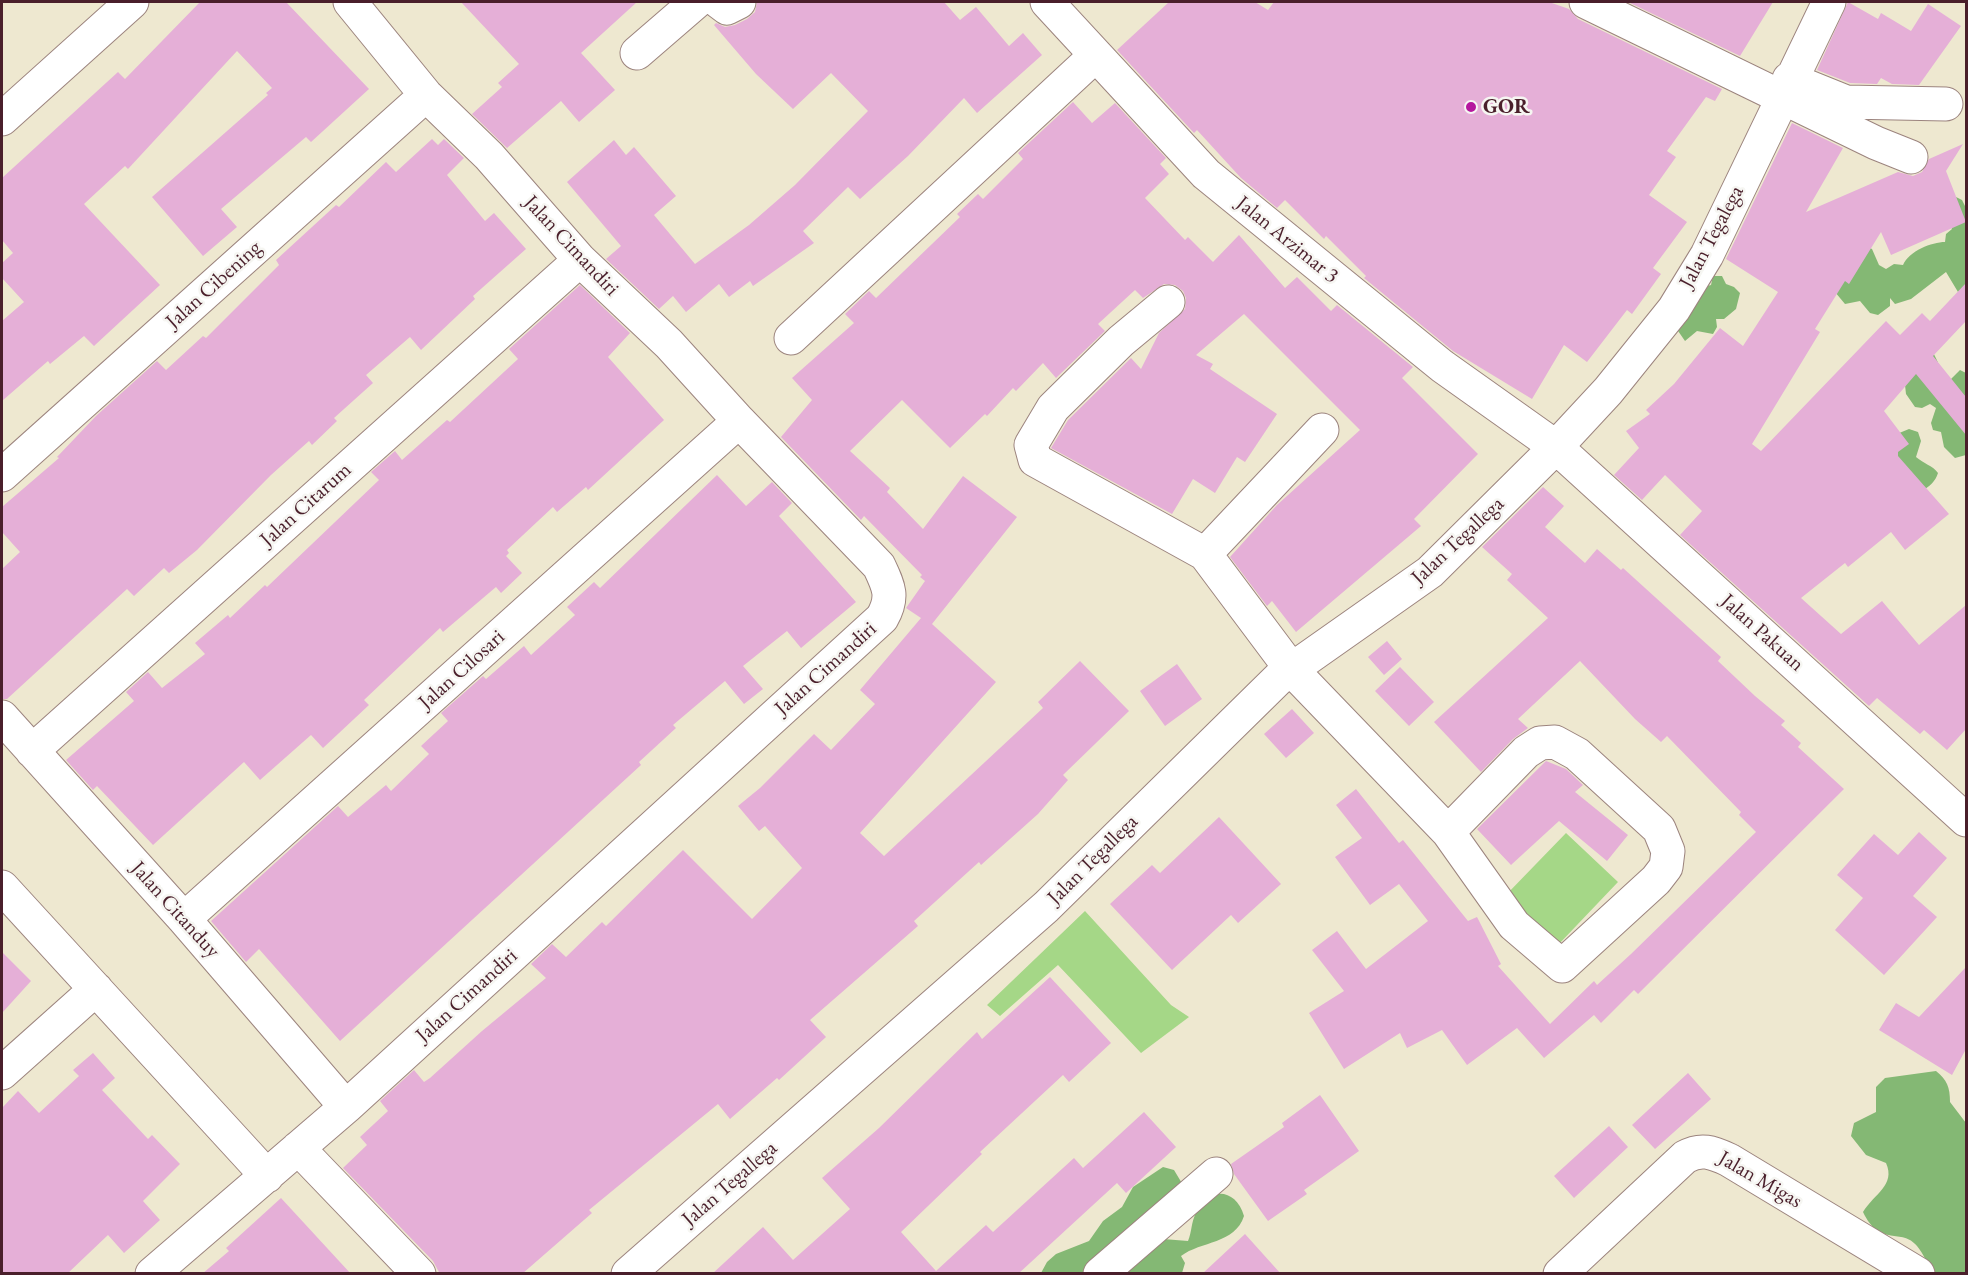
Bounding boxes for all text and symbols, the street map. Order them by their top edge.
place label: GOR [1483,94,1530,120]
marker: GOR [1464,100,1478,114]
street label: Jalan Tegalega [1674,181,1750,293]
street label: Jalan Cimandiri [518,191,624,301]
street label: Jalan Arzimar 3 [1231,191,1343,289]
street label: Jalan Cibening [161,236,267,334]
street label: Jalan Citarum [255,458,357,552]
street label: Jalan Tegallega [1406,492,1510,590]
street label: Jalan Pakuan [1715,589,1809,677]
street label: Jalan Cimandiri [770,617,882,721]
street label: Jalan Cilosari [414,625,510,715]
street label: Jalan Tegallega [1043,810,1143,910]
street label: Jalan Citanduy [125,857,225,963]
street label: Jalan Cimandiri [411,944,523,1048]
street label: Jalan Tegallega [677,1136,783,1232]
street label: Jalan Migas [1714,1146,1806,1214]

